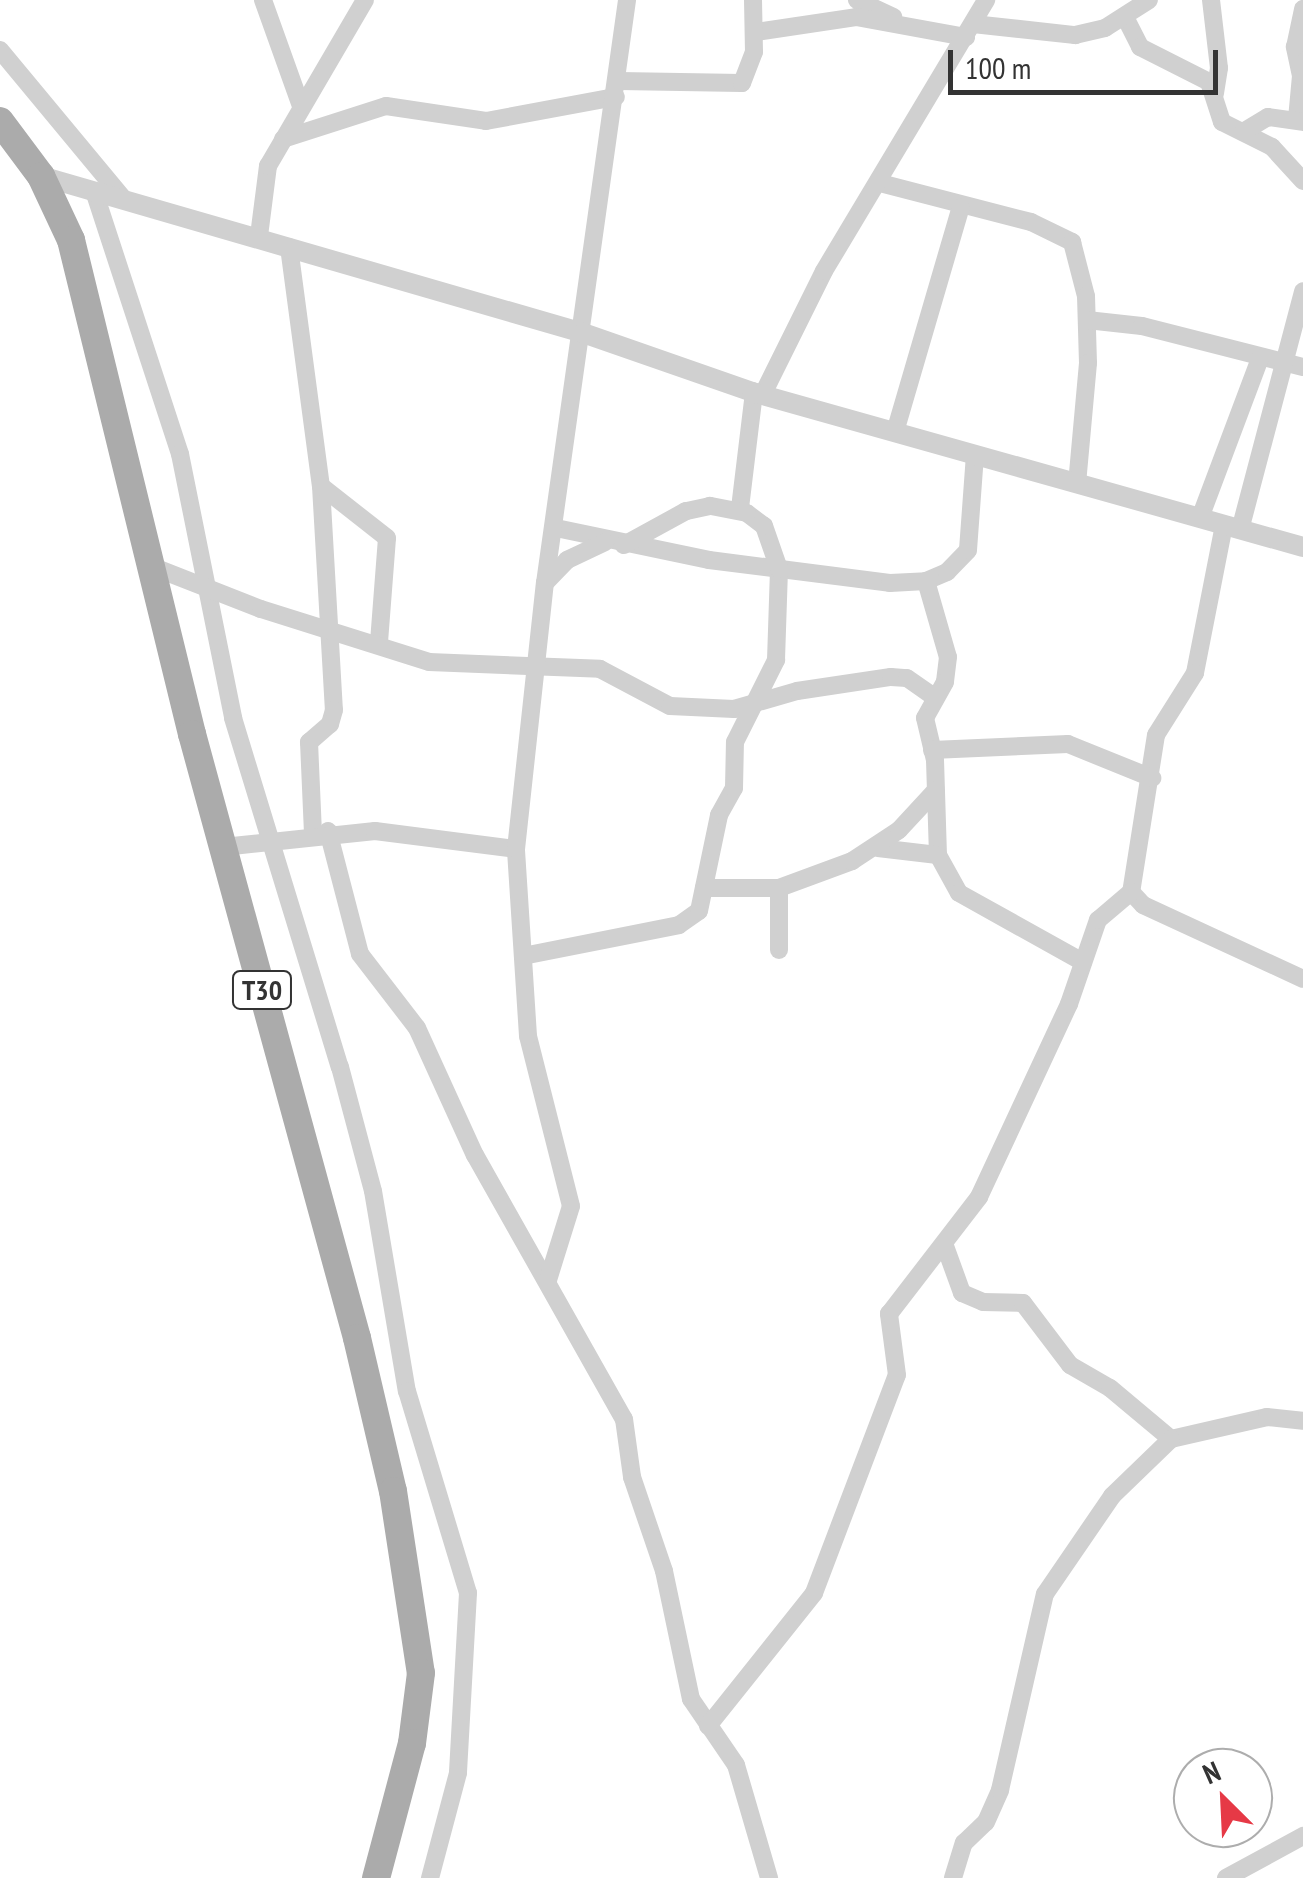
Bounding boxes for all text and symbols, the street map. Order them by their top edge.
scale bar [953,30,1223,92]
text: 100 m [965,48,1031,87]
road number: T30 [230,967,294,1013]
north arrow [1173,1748,1273,1848]
text: N [1197,1752,1226,1792]

